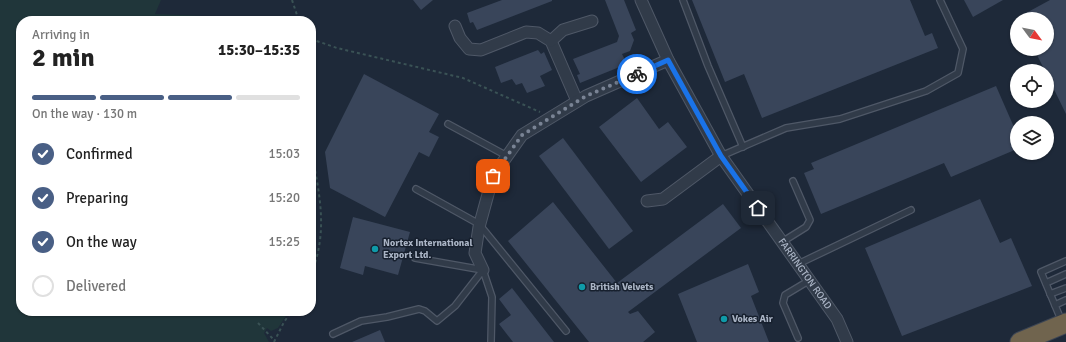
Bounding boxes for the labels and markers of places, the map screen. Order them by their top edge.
pin [476,159,510,193]
pin [741,191,775,225]
place label: Nortex International Export Ltd. [383,237,473,261]
marker: Nortex International Export Ltd. [370,244,380,254]
place label: British Velvets [590,281,654,293]
marker: British Velvets [577,282,587,292]
place label: Vokes Air [732,313,773,325]
marker: Vokes Air [719,314,729,324]

